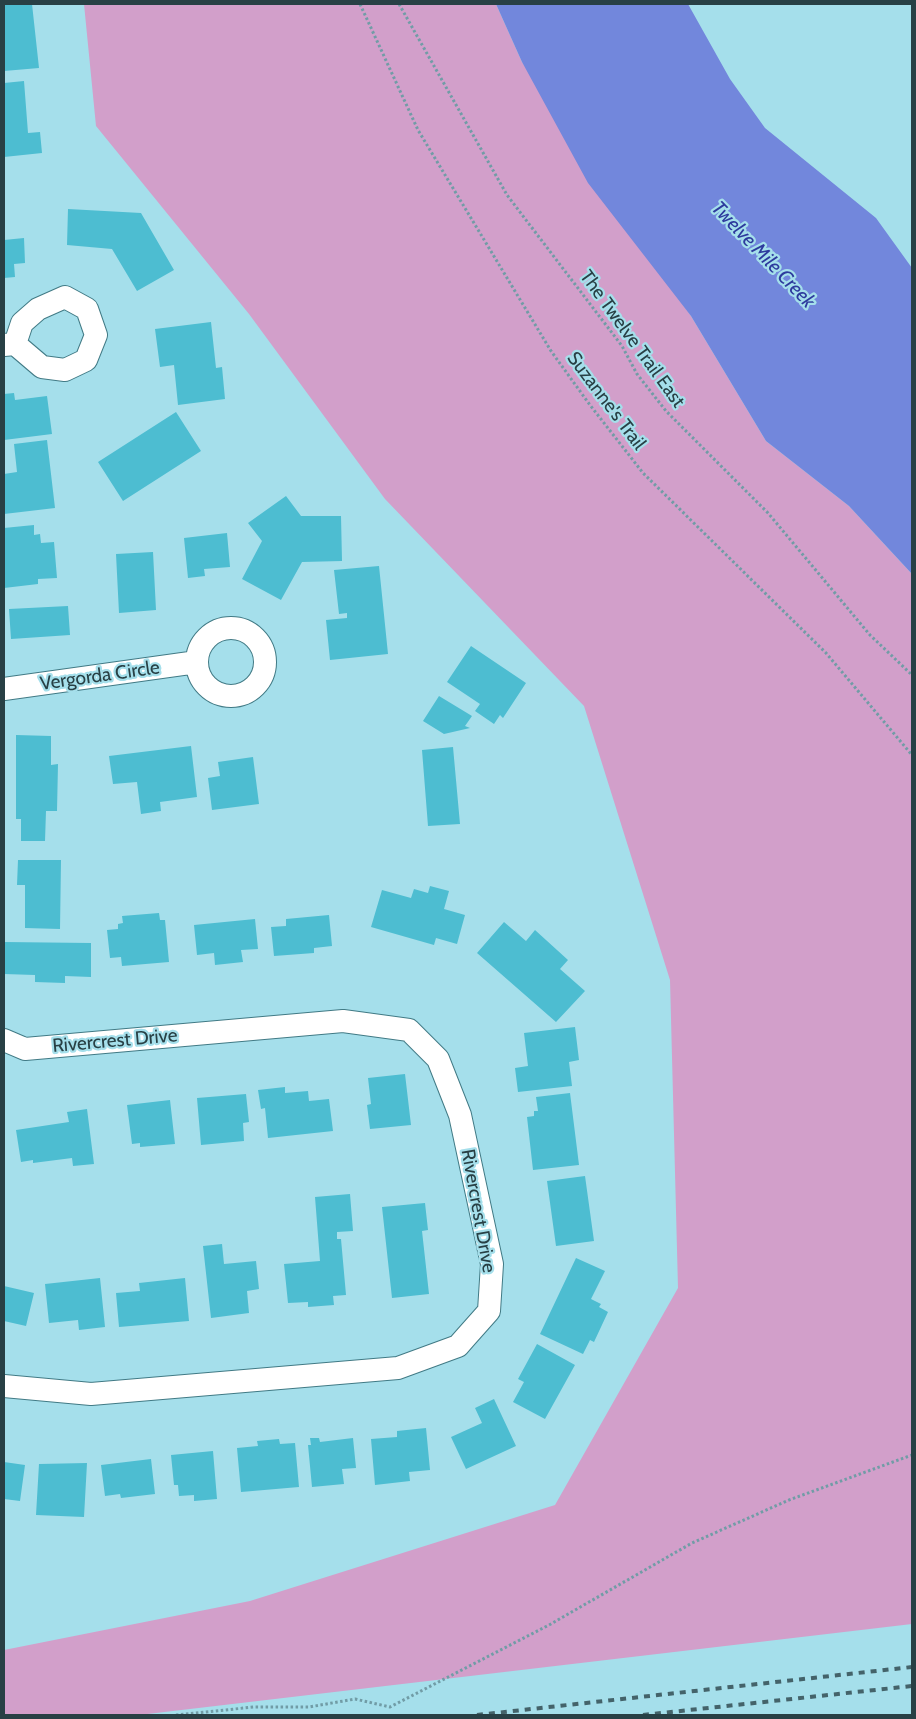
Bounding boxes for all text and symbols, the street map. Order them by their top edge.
water label: Twelve Mile Creek [706,197,820,313]
street label: The Twelve Trail East [575,266,689,412]
street label: Suzanne's Trail [562,347,650,455]
street label: Vergorda Circle [39,656,161,696]
street label: Rivercrest Drive [52,1024,178,1058]
street label: Rivercrest Drive [456,1147,500,1275]

